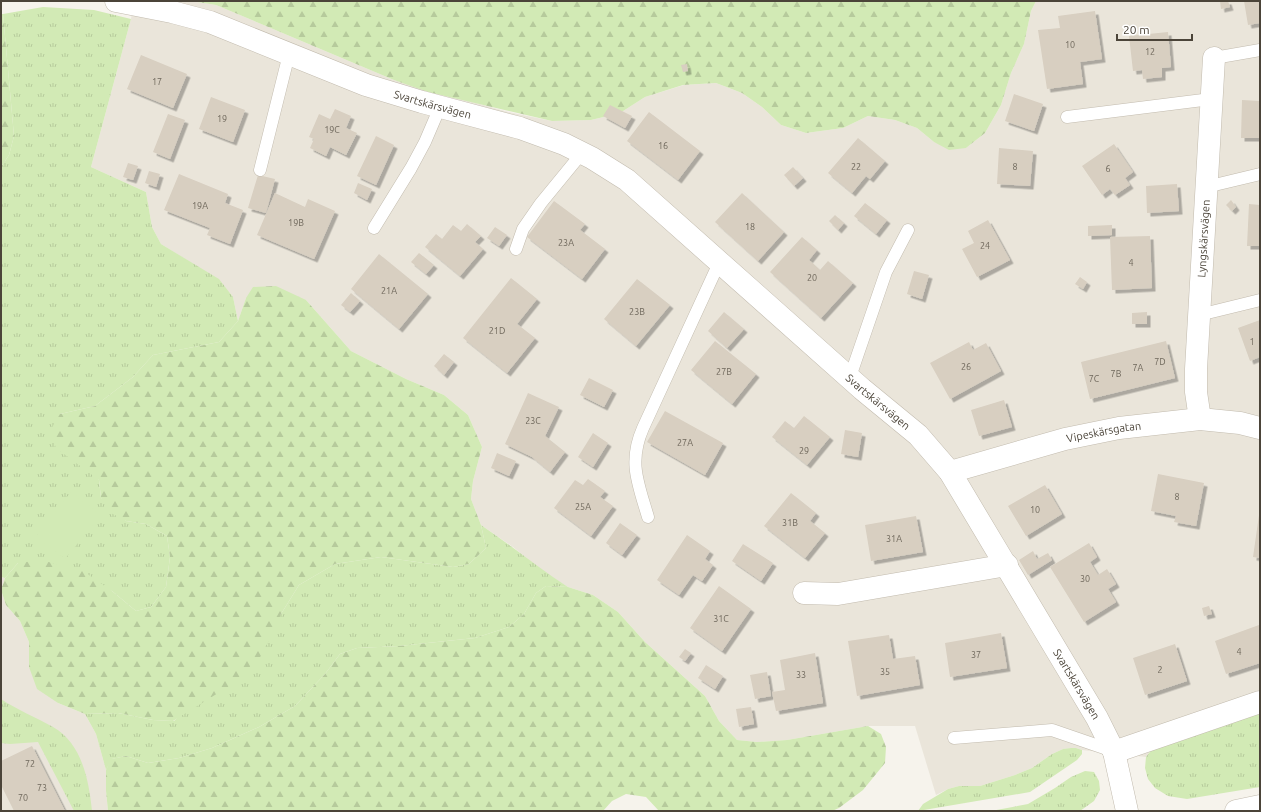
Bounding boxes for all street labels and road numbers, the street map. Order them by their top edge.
street label: Svartskärsvägen [392,88,473,121]
street label: Lyngskärsvägen [1195,199,1212,278]
street label: Svartskärsvägen [844,372,912,432]
street label: Vipeskärsgatan [1065,420,1142,445]
street label: Svartskärsvägen [1051,647,1102,721]

